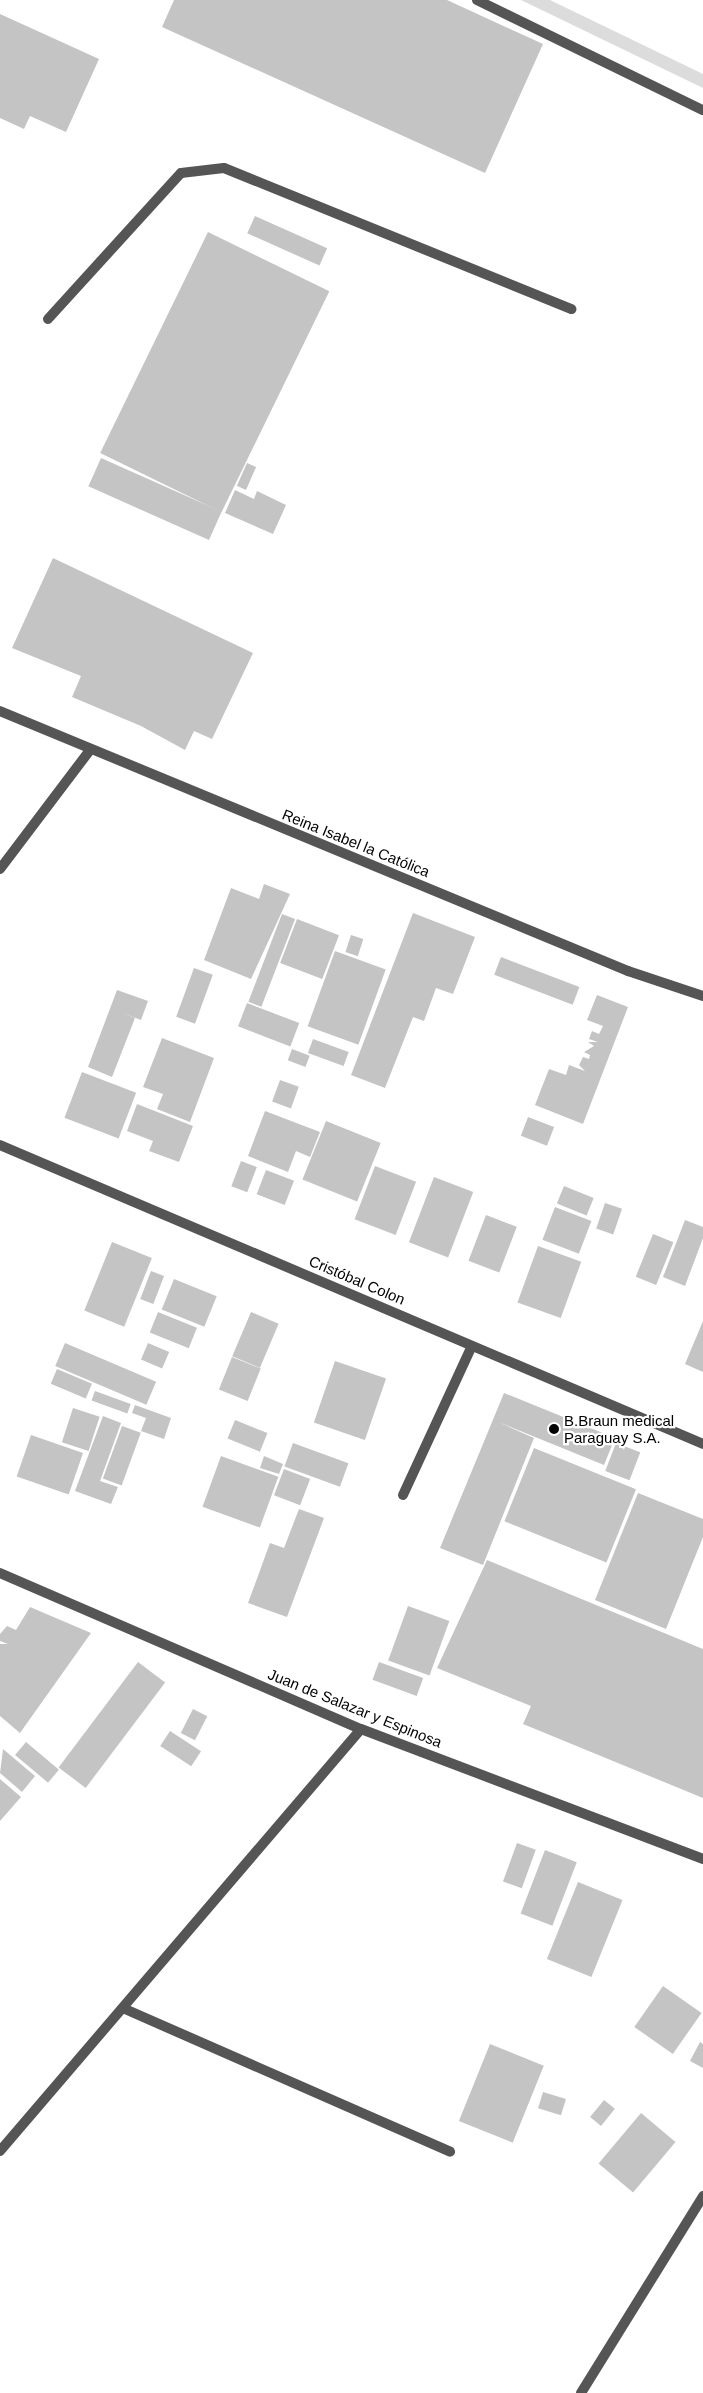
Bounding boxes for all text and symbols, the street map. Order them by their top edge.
street label: Reina Isabel la Católica [280,805,432,881]
street label: Cristóbal Colon [306,1252,408,1308]
place label: B.Braun medical Paraguay S.A. [564,1411,674,1446]
marker: B.Braun medical Paraguay S.A. [548,1423,560,1435]
street label: Juan de Salazar y Espinosa [265,1665,445,1751]

